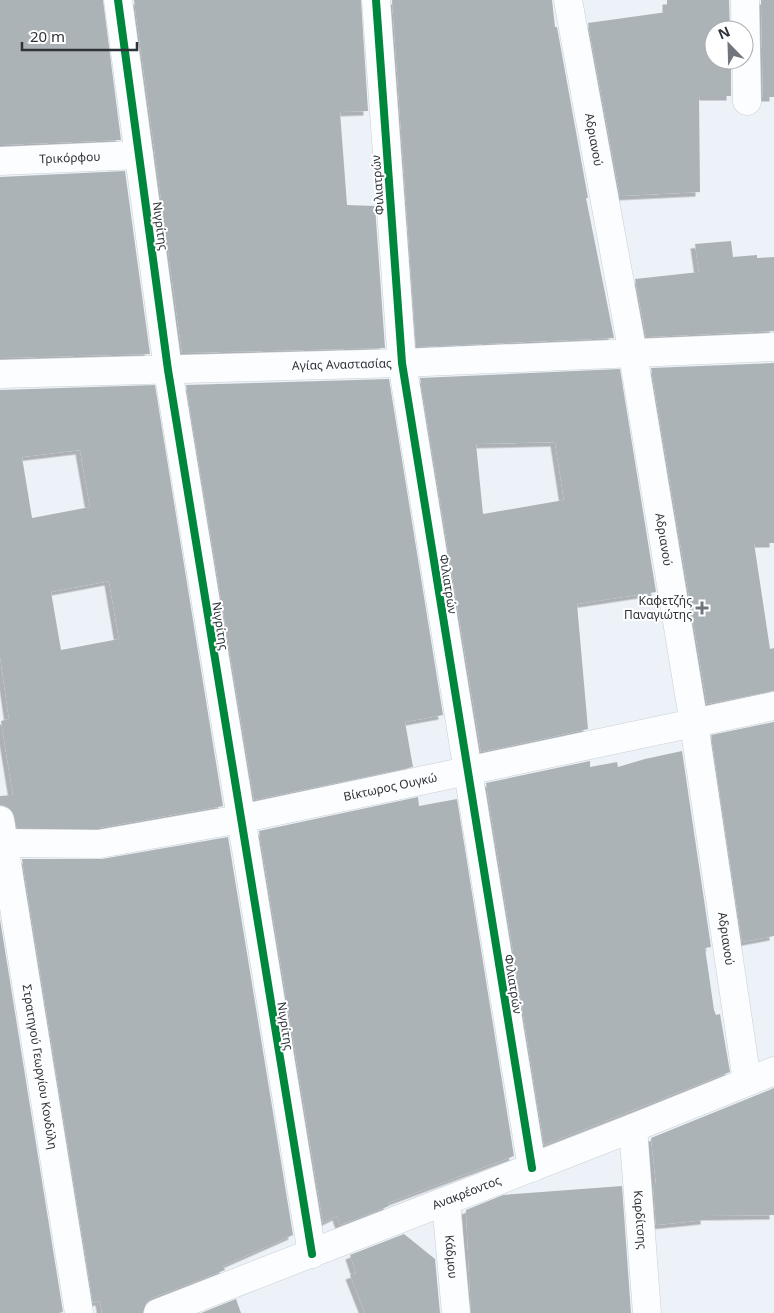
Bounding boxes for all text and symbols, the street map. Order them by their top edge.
scale bar [22,20,138,52]
north arrow [704,20,754,70]
text: N [715,22,733,44]
text: 20 m [30,26,65,46]
street label: Αδριανού [581,112,607,167]
street label: Τρικόρφου [39,148,101,167]
street label: Φιλιατρών [367,154,388,216]
street label: Νιγρίτης [149,200,172,252]
street label: Αγίας Αναστασίας [292,354,392,374]
street label: Αδριανού [651,512,677,567]
street label: Φιλιατρών [435,553,462,615]
place label: Καφετζής Παναγιώτης [624,592,692,623]
street label: Νιγρίτης [208,600,233,652]
marker: Καφετζής Παναγιώτης [696,602,708,614]
street label: Βίκτωρος Ουγκώ [342,768,439,805]
street label: Αδριανού [714,911,739,966]
street label: Φιλιατρών [500,953,527,1015]
street label: Στρατηγού Γεωργίου Κονδύλη [18,983,62,1151]
street label: Νιγρίτης [273,1000,298,1052]
street label: Ανακρέοντος [429,1171,503,1213]
street label: Καρδίτσης [630,1190,651,1250]
street label: Κάδμου [441,1234,462,1279]

